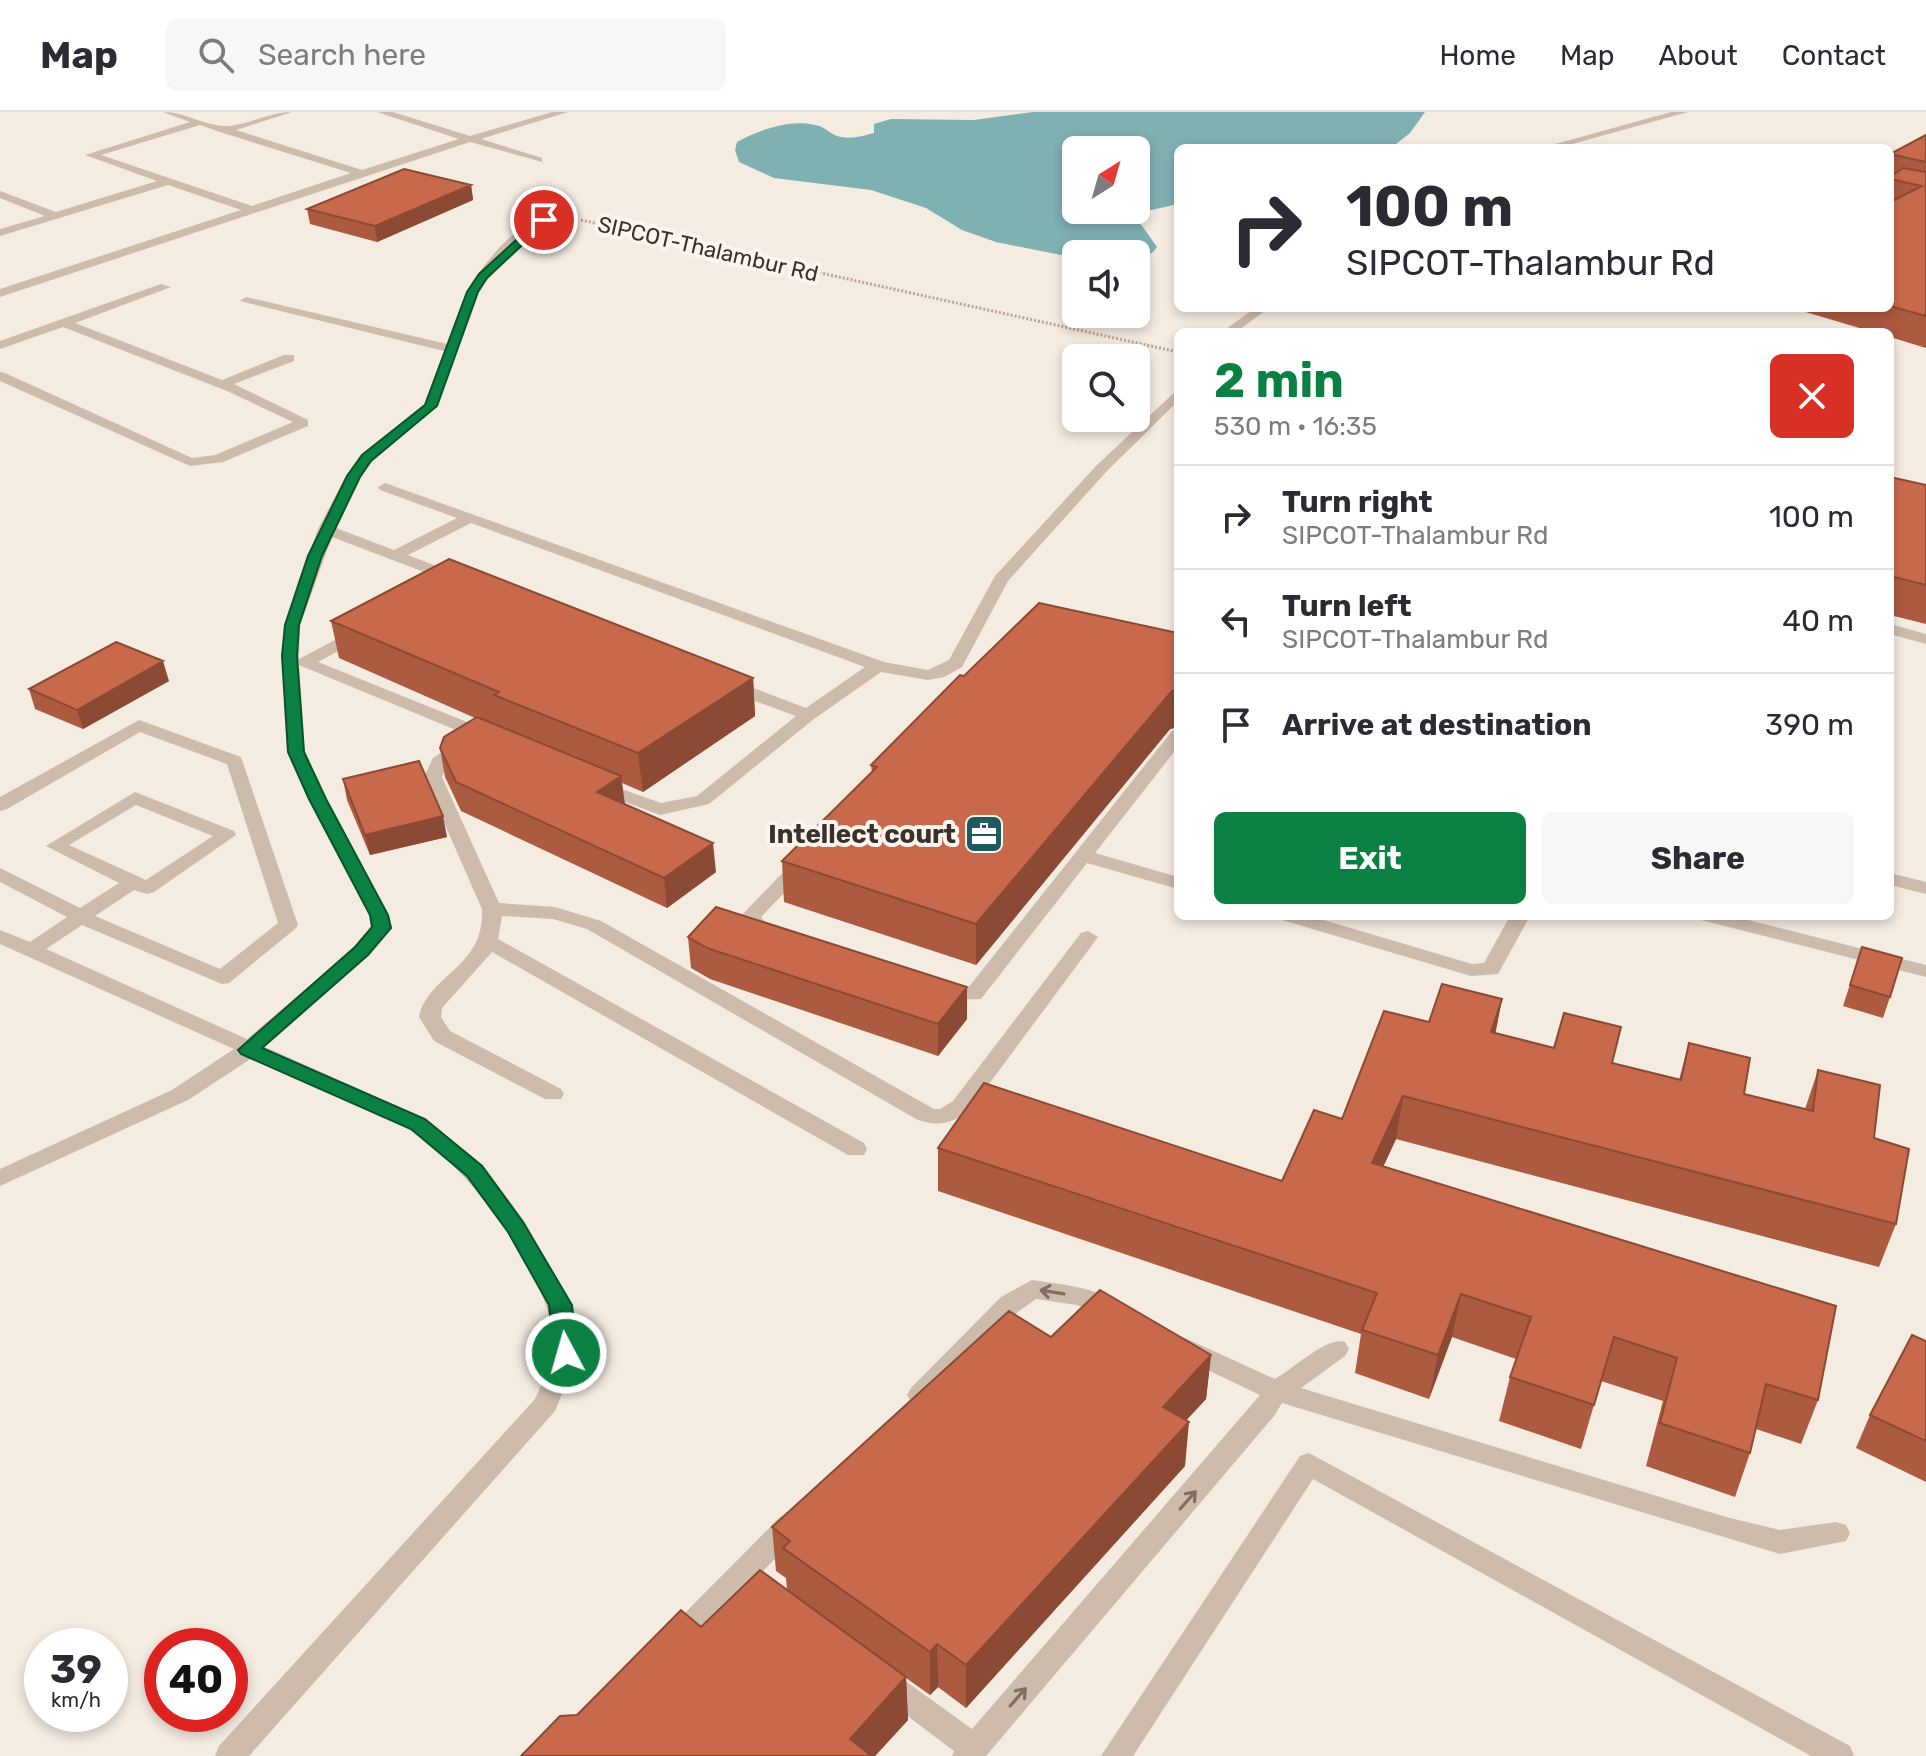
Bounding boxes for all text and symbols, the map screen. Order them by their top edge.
search box [166,19,726,91]
text: Map [40,32,118,78]
icon: search [194,33,238,77]
text: Search here [258,37,426,73]
text: Home [1439,39,1516,72]
text: Map [1560,39,1614,72]
text: About [1658,39,1738,72]
text: Contact [1782,39,1886,72]
north arrow [1062,136,1150,224]
map controls [1062,136,1150,432]
text: 100 m [1346,174,1513,240]
icon: right [1214,176,1318,280]
pin [510,186,578,254]
icon: arrive [522,198,566,242]
street label: SIPCOT-Thalambur Rd [595,210,821,288]
button: sound [1062,240,1150,328]
text: SIPCOT-Thalambur Rd [1346,241,1715,284]
button: search [1062,344,1150,432]
text: 2 min [1214,352,1344,409]
button: close [1770,354,1854,438]
text: 530 m · 16:35 [1214,411,1377,442]
text: Turn right [1282,484,1433,520]
icon: right [1214,495,1258,539]
text: 100 m [1769,499,1854,535]
text: SIPCOT-Thalambur Rd [1282,520,1548,551]
text: Turn left [1282,588,1412,624]
icon: left [1214,599,1258,643]
text: 40 m [1782,603,1854,639]
text: SIPCOT-Thalambur Rd [1282,624,1548,655]
icon: arrive [1214,703,1258,747]
text: Arrive at destination [1282,707,1592,743]
text: 390 m [1765,707,1854,743]
button: Exit [1214,812,1526,904]
button: Share [1542,812,1854,904]
office icon: Intellect court [963,813,1005,855]
place label: Intellect court [768,819,956,850]
one-way arrow [1040,1284,1065,1299]
position arrow [524,1311,608,1395]
one-way arrow [1178,1490,1196,1510]
speed limit sign: 40 [144,1628,248,1732]
text: 39 [50,1646,102,1693]
one-way arrow [1009,1687,1027,1707]
text: km/h [51,1688,101,1712]

